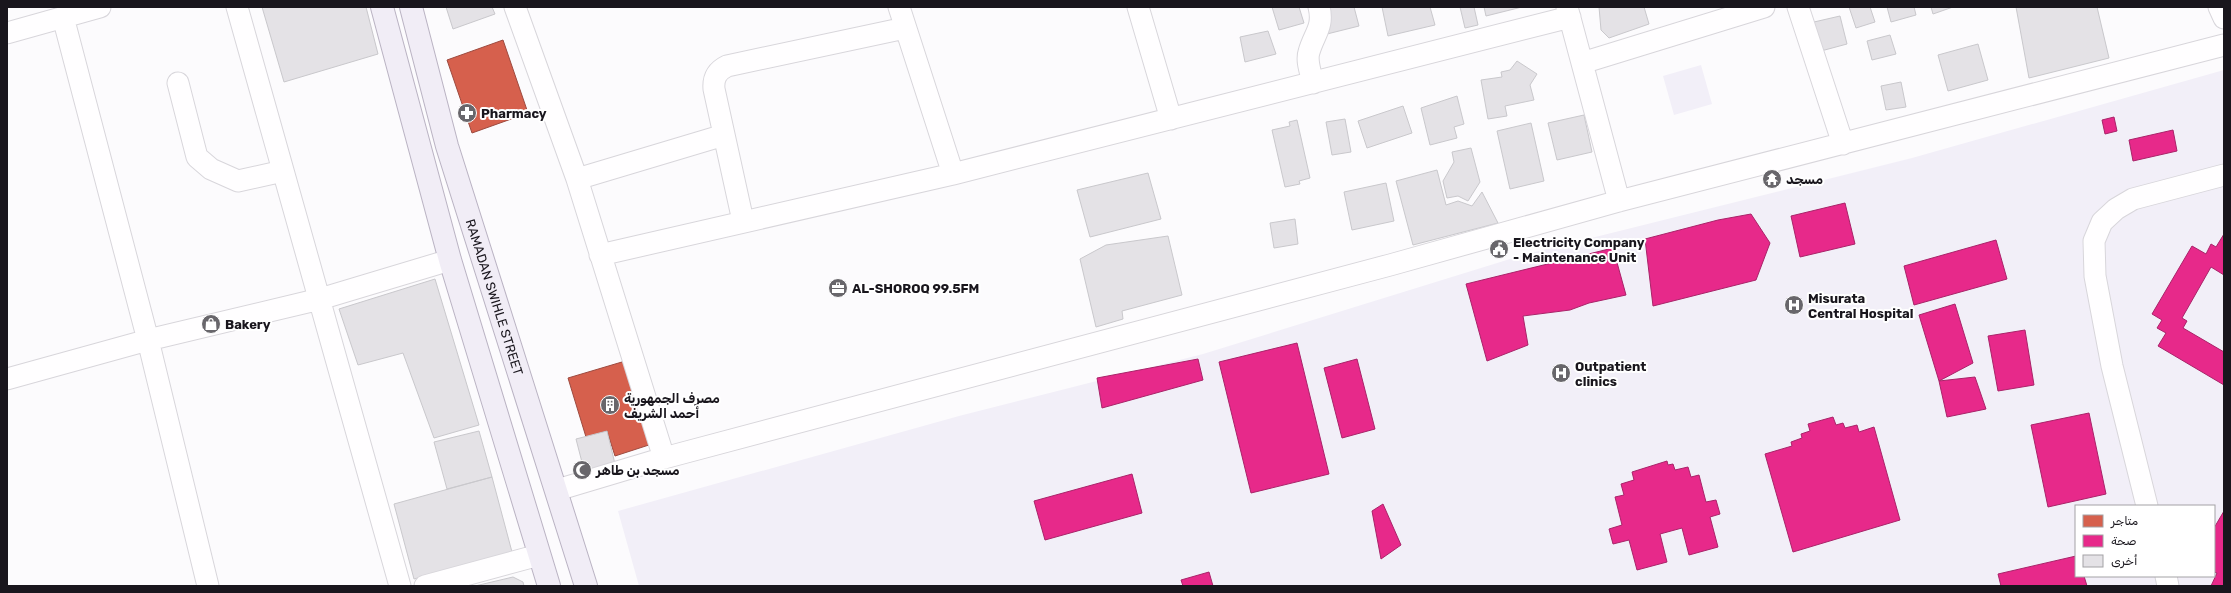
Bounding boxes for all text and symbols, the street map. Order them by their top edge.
pharmacy icon: Pharmacy [456,102,478,124]
place label: Pharmacy [481,106,547,121]
temple icon: مسجد [1761,168,1783,190]
place label: مسجد [1786,172,1823,187]
street label: RAMADAN SWIHLE STREET [463,217,527,377]
place label: Electricity Company - Maintenance Unit [1513,235,1645,265]
public building icon: Electricity Company - Maintenance Unit [1488,238,1510,260]
office icon: AL-SHOROQ 99.5FM [827,277,849,299]
place label: AL-SHOROQ 99.5FM [852,281,979,296]
place label: Misurata Central Hospital [1808,291,1913,321]
hospital icon: Misurata Central Hospital [1783,294,1805,316]
shop icon: Bakery [200,313,222,335]
place label: Bakery [225,317,271,332]
place label: Outpatient clinics [1575,359,1646,389]
hospital icon: Outpatient clinics [1550,362,1572,384]
place label: مصرف الجمهورية أحمد الشريف [624,391,720,421]
building icon: مصرف الجمهورية أحمد الشريف [599,394,621,416]
mosque icon: مسجد بن طاهر [571,459,593,481]
place label: مسجد بن طاهر [595,463,680,478]
legend [2075,505,2215,577]
text: متاجر [2110,514,2139,529]
text: صحة [2111,534,2136,548]
text: أخرى [2111,554,2137,569]

